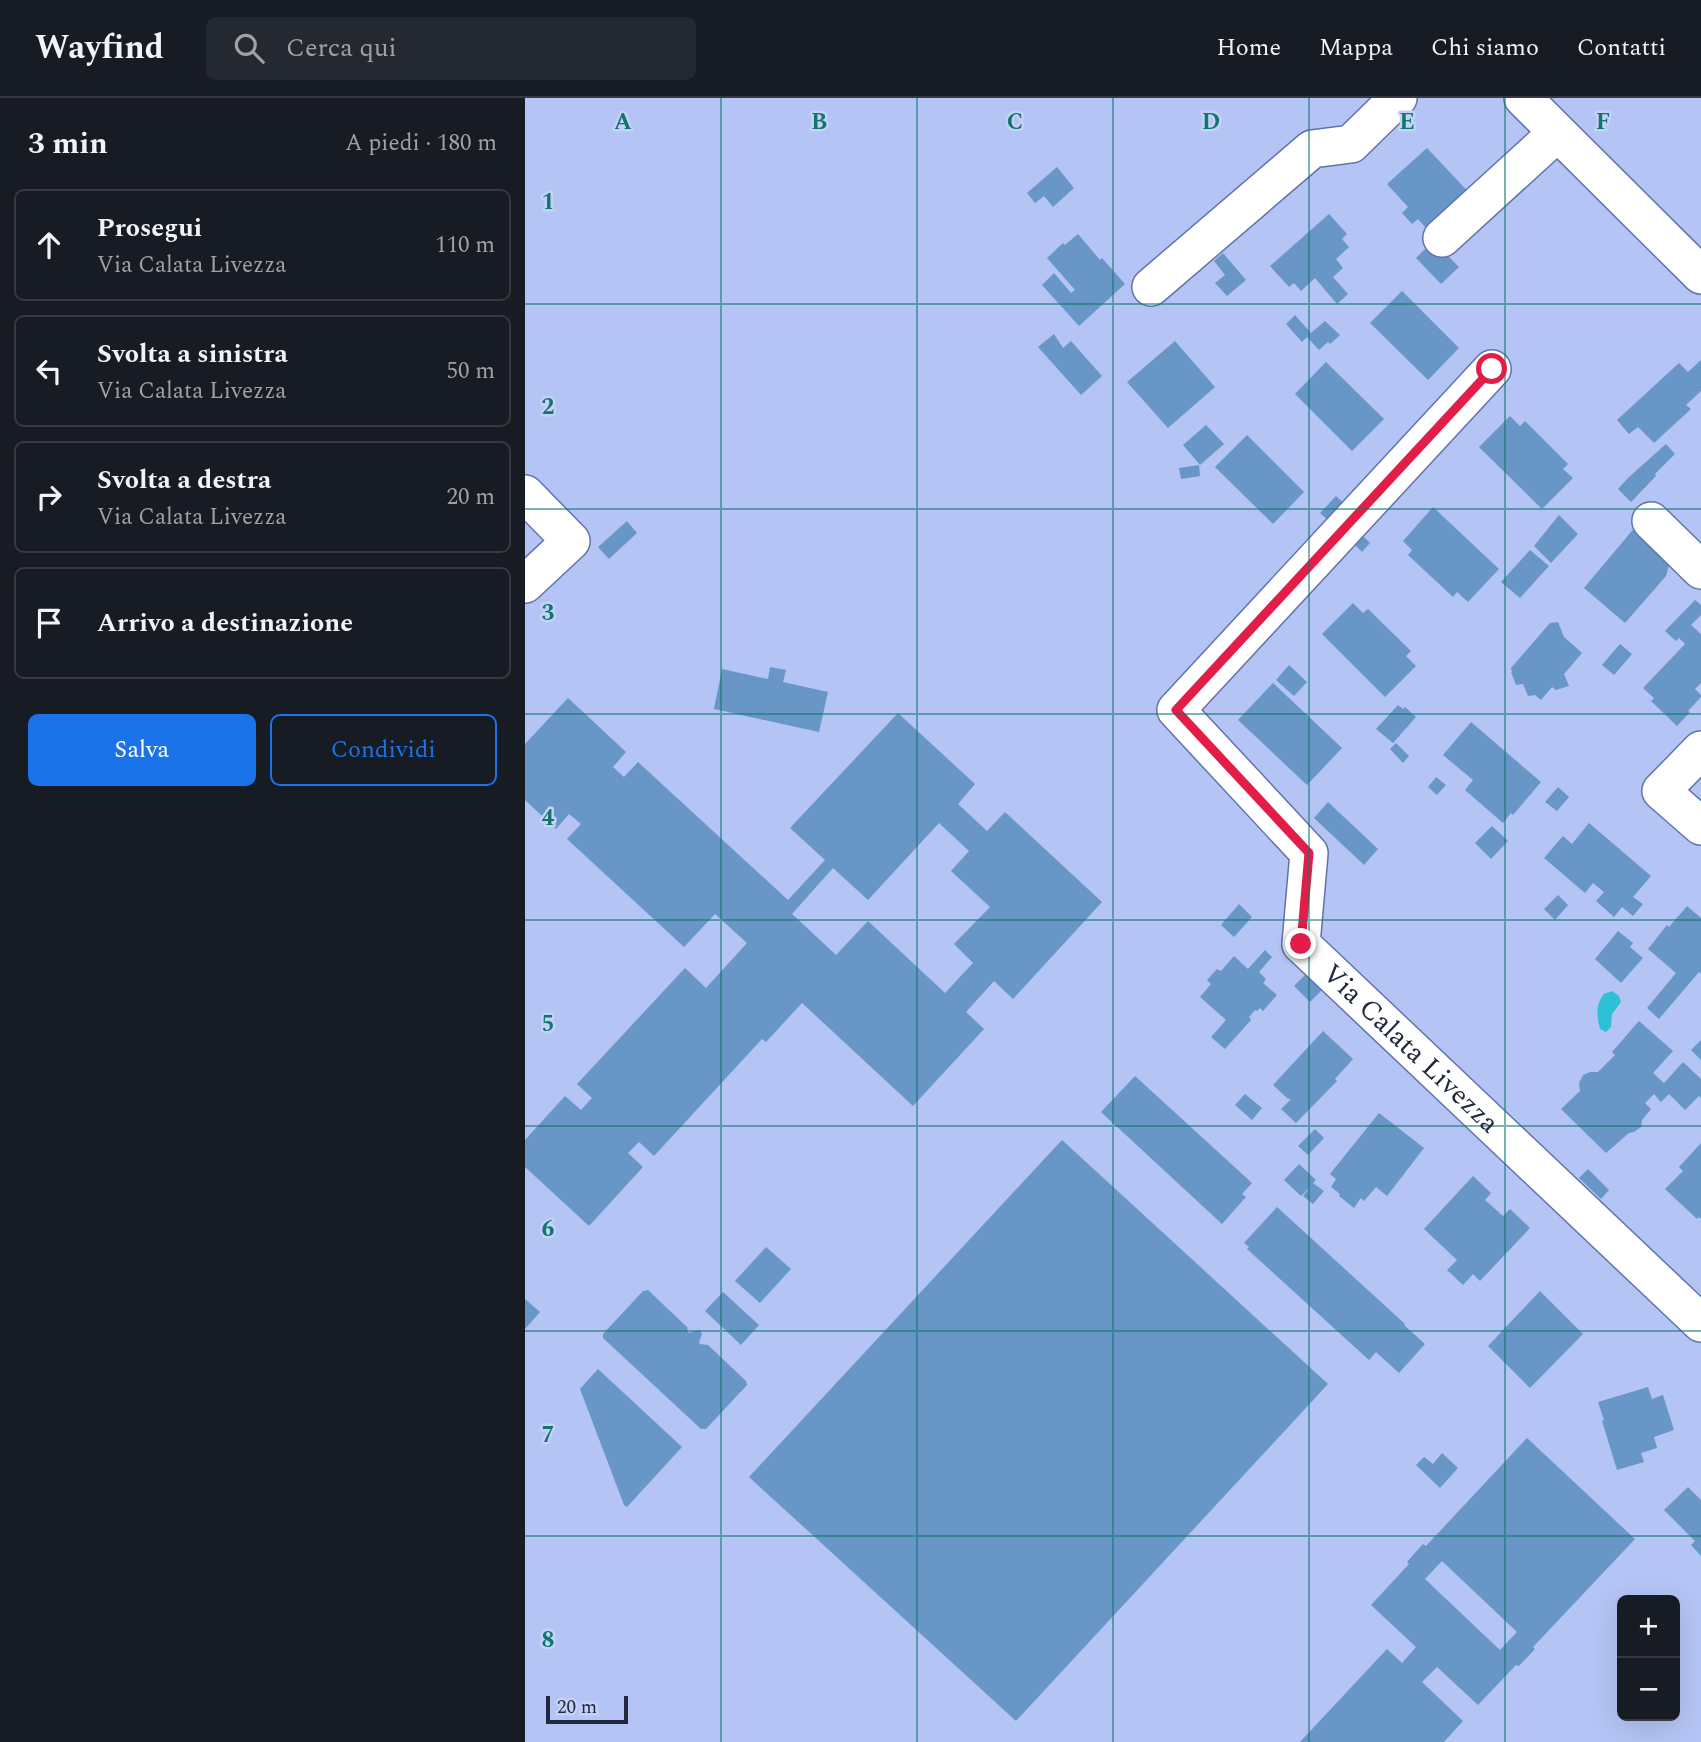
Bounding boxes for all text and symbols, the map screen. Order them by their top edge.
search box [206,17,696,80]
text: Wayfind [35,23,164,73]
text: Cerca qui [286,28,397,68]
icon: search [230,29,268,67]
text: Home [1216,30,1281,66]
text: Mappa [1319,30,1393,66]
text: Chi siamo [1431,30,1539,66]
text: Contatti [1577,30,1666,66]
text: A [614,105,632,140]
text: B [811,105,827,140]
text: C [1007,105,1023,140]
text: D [1202,105,1220,140]
text: E [1399,105,1415,140]
text: F [1596,105,1610,140]
text: 3 min [28,121,108,167]
text: A piedi · 180 m [345,126,497,161]
text: 1 [542,185,554,220]
text: Prosegui [97,208,202,248]
icon: ahead [30,226,68,264]
text: 110 m [435,228,495,263]
text: Via Calata Livezza [97,248,287,283]
text: Svolta a sinistra [97,334,288,374]
icon: left [30,352,68,390]
route start [1476,353,1507,384]
text: 50 m [446,354,495,389]
text: Via Calata Livezza [97,374,287,409]
text: 2 [542,390,555,425]
text: Svolta a destra [97,460,271,500]
icon: right [30,478,68,516]
text: 20 m [446,480,495,515]
text: Via Calata Livezza [97,500,287,535]
text: 3 [542,596,555,631]
text: Arrivo a destinazione [97,603,353,643]
icon: arrive [30,604,68,642]
button: Salva [28,714,256,786]
button: Condividi [270,714,497,786]
text: 4 [542,801,555,836]
route end [1285,928,1316,959]
street label: Via Calata Livezza [1312,953,1510,1143]
text: 5 [542,1007,554,1042]
text: 6 [542,1212,555,1247]
text: 7 [542,1418,554,1453]
map controls [1617,1595,1680,1721]
button: + [1617,1595,1680,1658]
text: 8 [542,1623,554,1658]
button: − [1617,1658,1680,1721]
scale bar [546,1693,628,1725]
text: 20 m [557,1693,597,1722]

